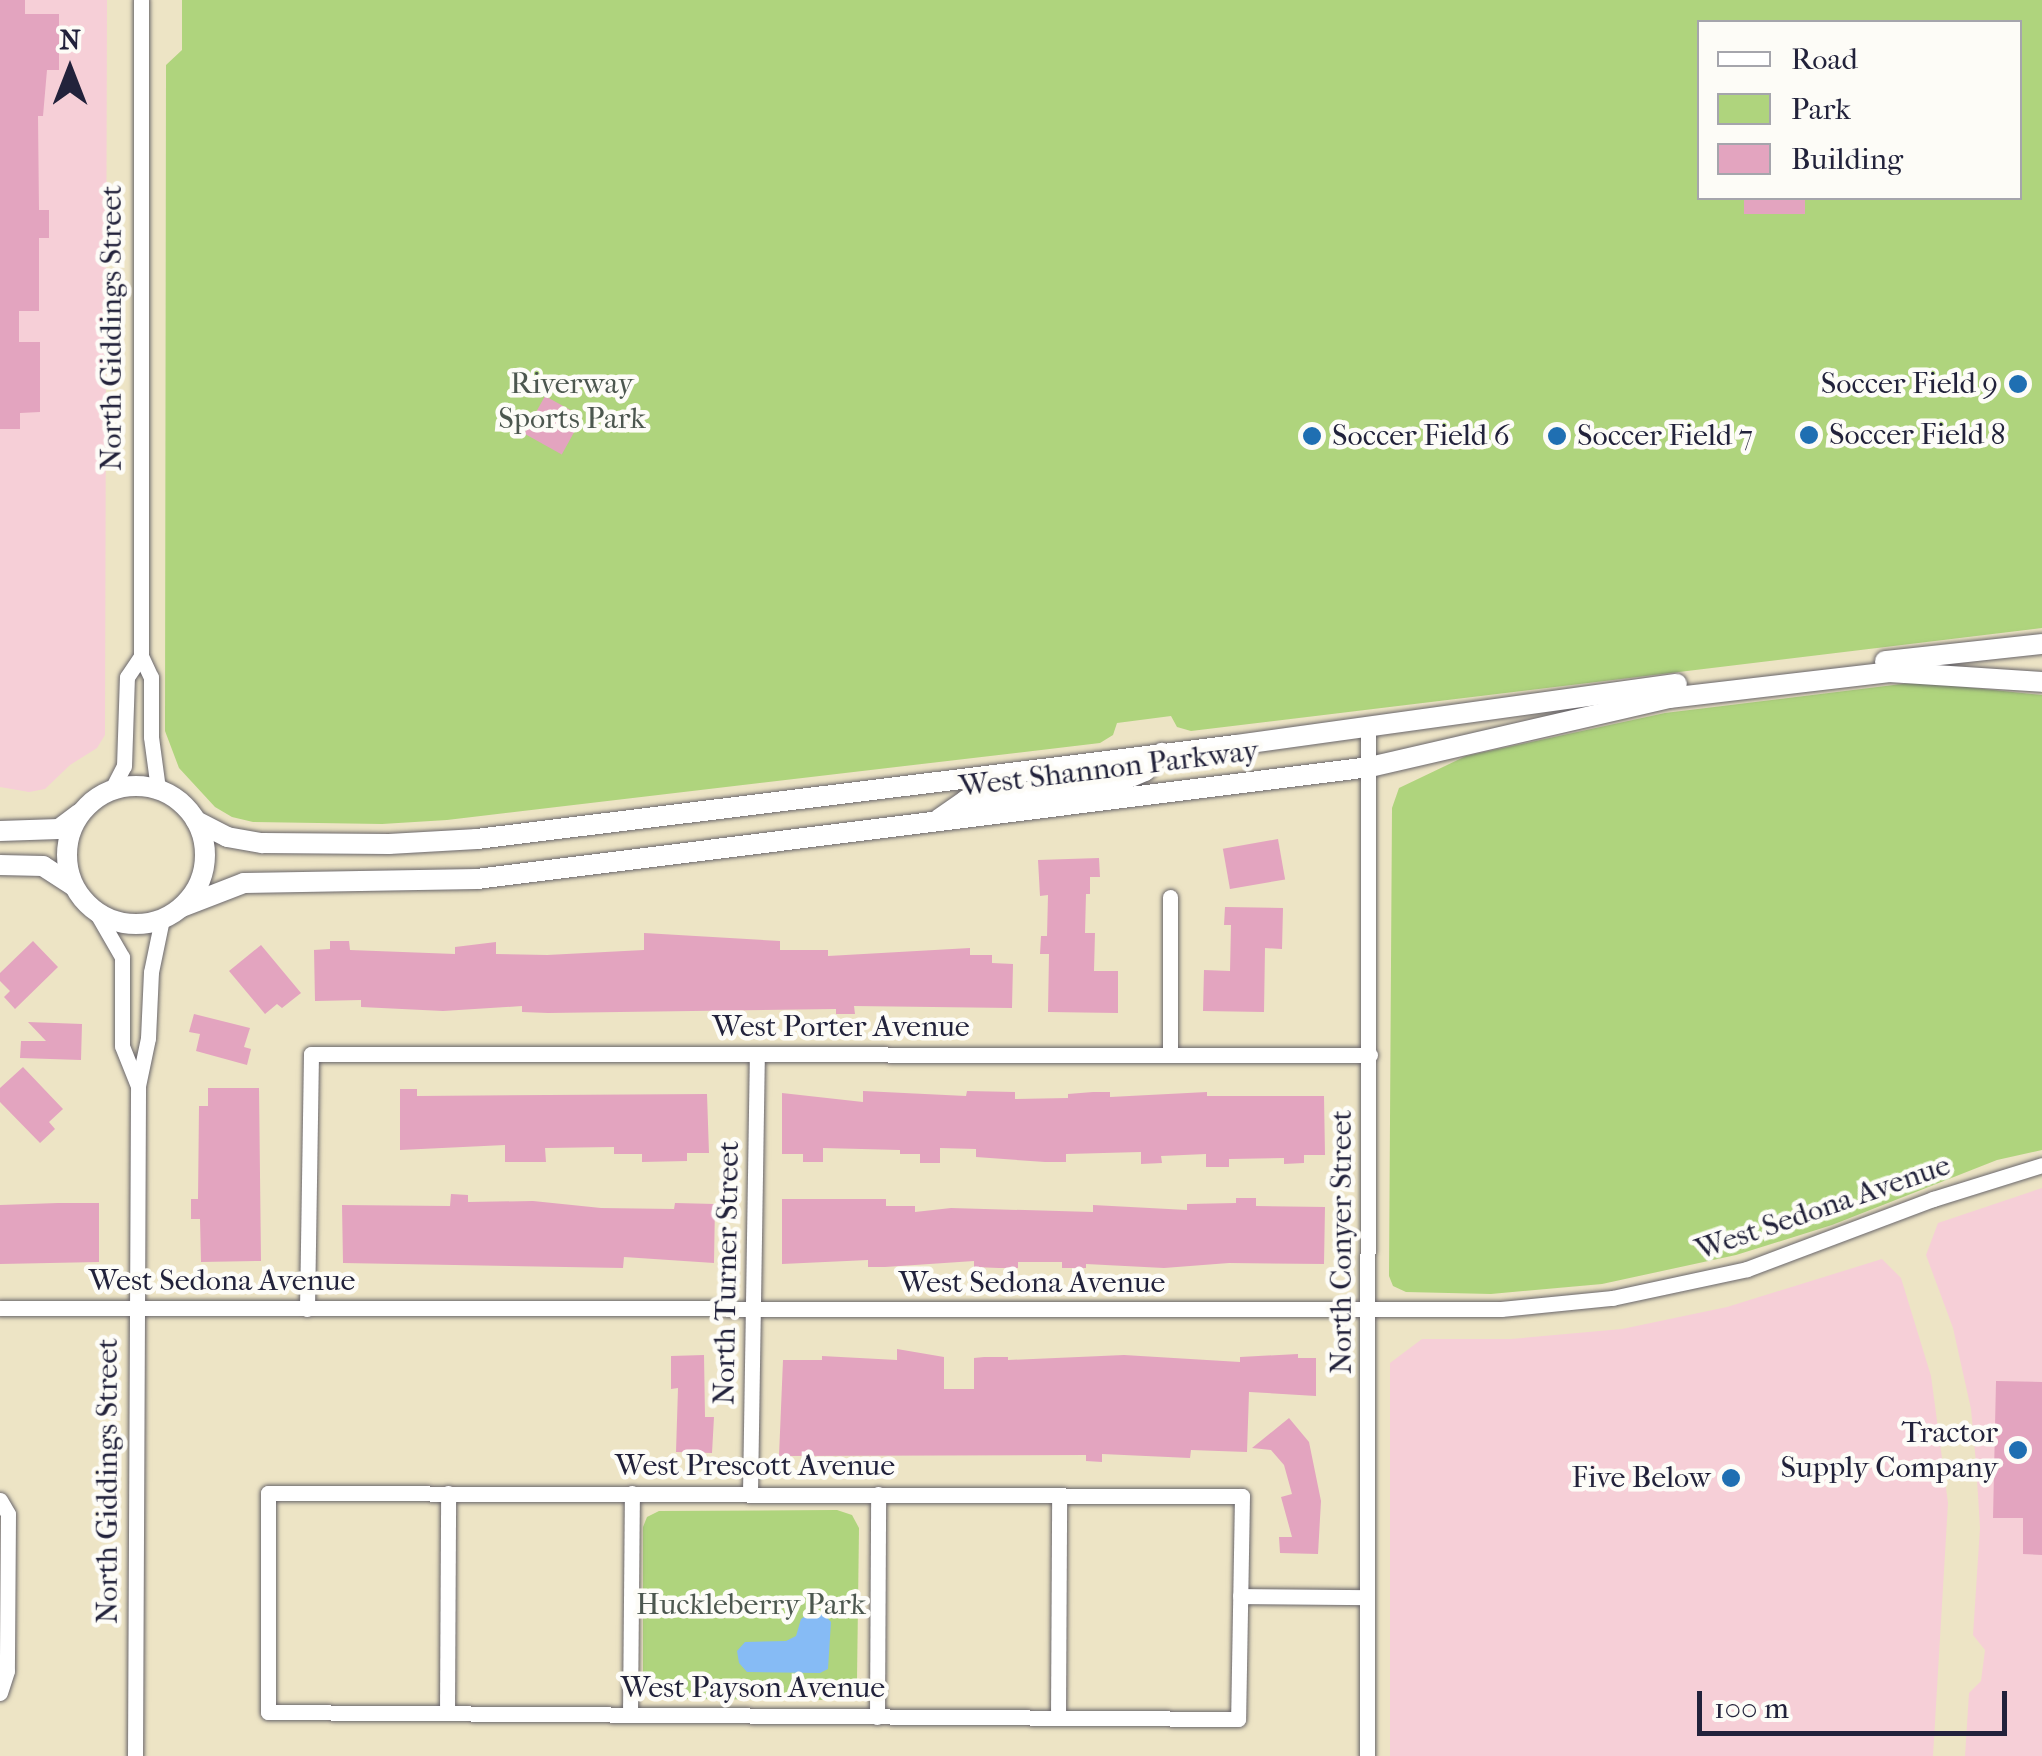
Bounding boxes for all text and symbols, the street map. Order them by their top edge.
north arrow [20,20,120,120]
legend [1697,20,2022,200]
text: N [59,23,81,56]
text: Road [1791,42,1858,77]
text: Park [1791,92,1851,127]
text: Building [1791,142,1903,177]
street label: North Giddings Street [94,185,130,471]
park label: Riverway Sports Park [498,366,646,436]
place label: Soccer Field 9 [1821,366,1998,402]
marker: Soccer Field 9 [2007,373,2029,395]
place label: Soccer Field 8 [1829,417,2006,453]
place label: Soccer Field 6 [1332,418,1510,454]
place label: Soccer Field 7 [1577,418,1753,454]
marker: Soccer Field 8 [1798,424,1820,446]
marker: Soccer Field 6 [1301,425,1323,447]
marker: Soccer Field 7 [1546,425,1568,447]
street label: West Shannon Parkway [957,733,1261,805]
street label: West Porter Avenue [712,1009,970,1045]
street label: North Conyer Street [1324,1110,1360,1374]
street label: North Turner Street [707,1141,747,1405]
street label: West Sedona Avenue [1691,1148,1955,1268]
street label: West Sedona Avenue [89,1263,355,1299]
street label: West Sedona Avenue [899,1265,1165,1301]
street label: North Giddings Street [90,1338,126,1624]
place label: Tractor Supply Company [1780,1415,1998,1486]
marker: Tractor Supply Company [2007,1439,2029,1461]
street label: West Prescott Avenue [615,1448,895,1484]
place label: Five Below [1572,1460,1711,1496]
marker: Five Below [1720,1467,1742,1489]
park label: Huckleberry Park [636,1587,866,1623]
street label: West Payson Avenue [621,1670,885,1706]
scale bar [1702,1671,2012,1733]
text: 100 m [1714,1691,1789,1726]

